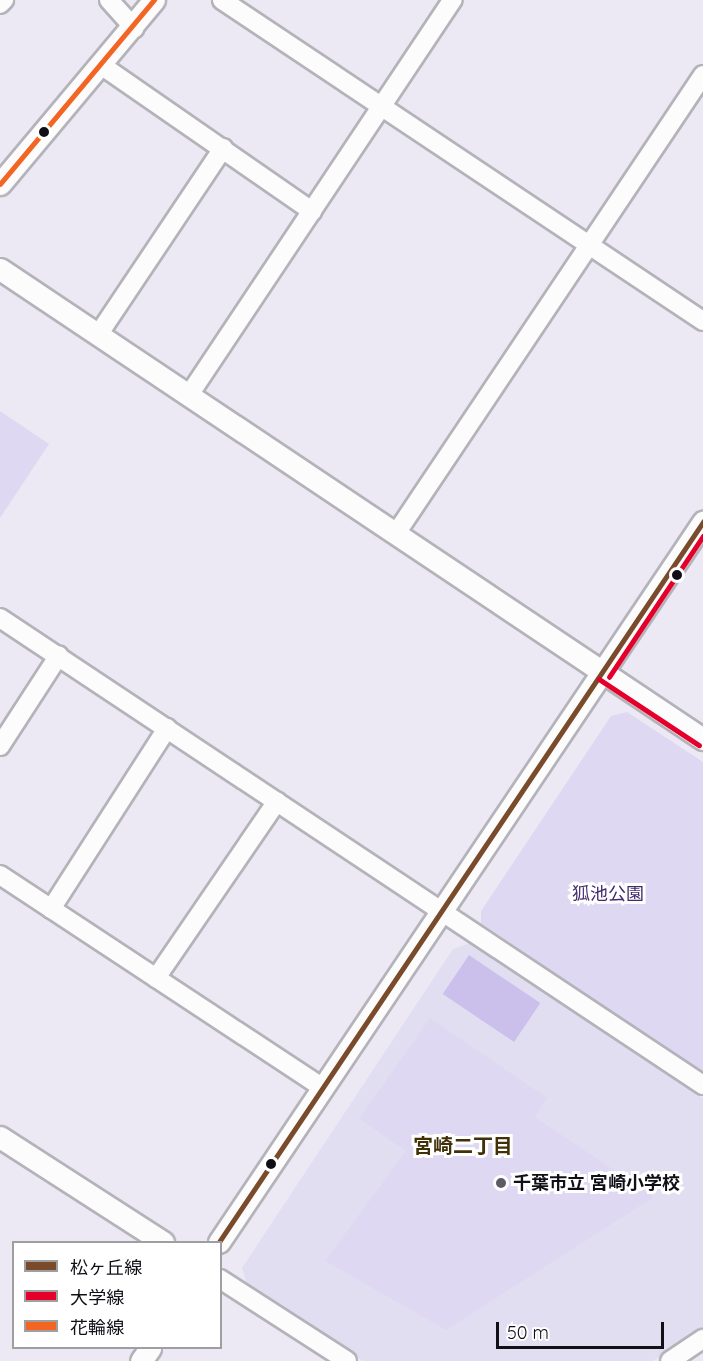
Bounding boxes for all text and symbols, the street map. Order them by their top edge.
unlabelled marker [38,126,50,138]
unlabelled marker [671,569,683,581]
park label: 狐池公園 [572,883,644,905]
district label: 宮崎二丁目 [413,1133,513,1157]
unlabelled marker [265,1158,277,1170]
place label: 千葉市立 宮崎小学校 [513,1172,680,1194]
marker: 千葉市立 宮崎小学校 [494,1176,508,1190]
legend [12,1241,222,1349]
text: 松ヶ丘線 [70,1256,142,1279]
text: 大学線 [70,1286,124,1309]
scale bar [499,1310,667,1348]
text: 花輪線 [70,1316,124,1339]
text: 50 m [507,1321,549,1344]

